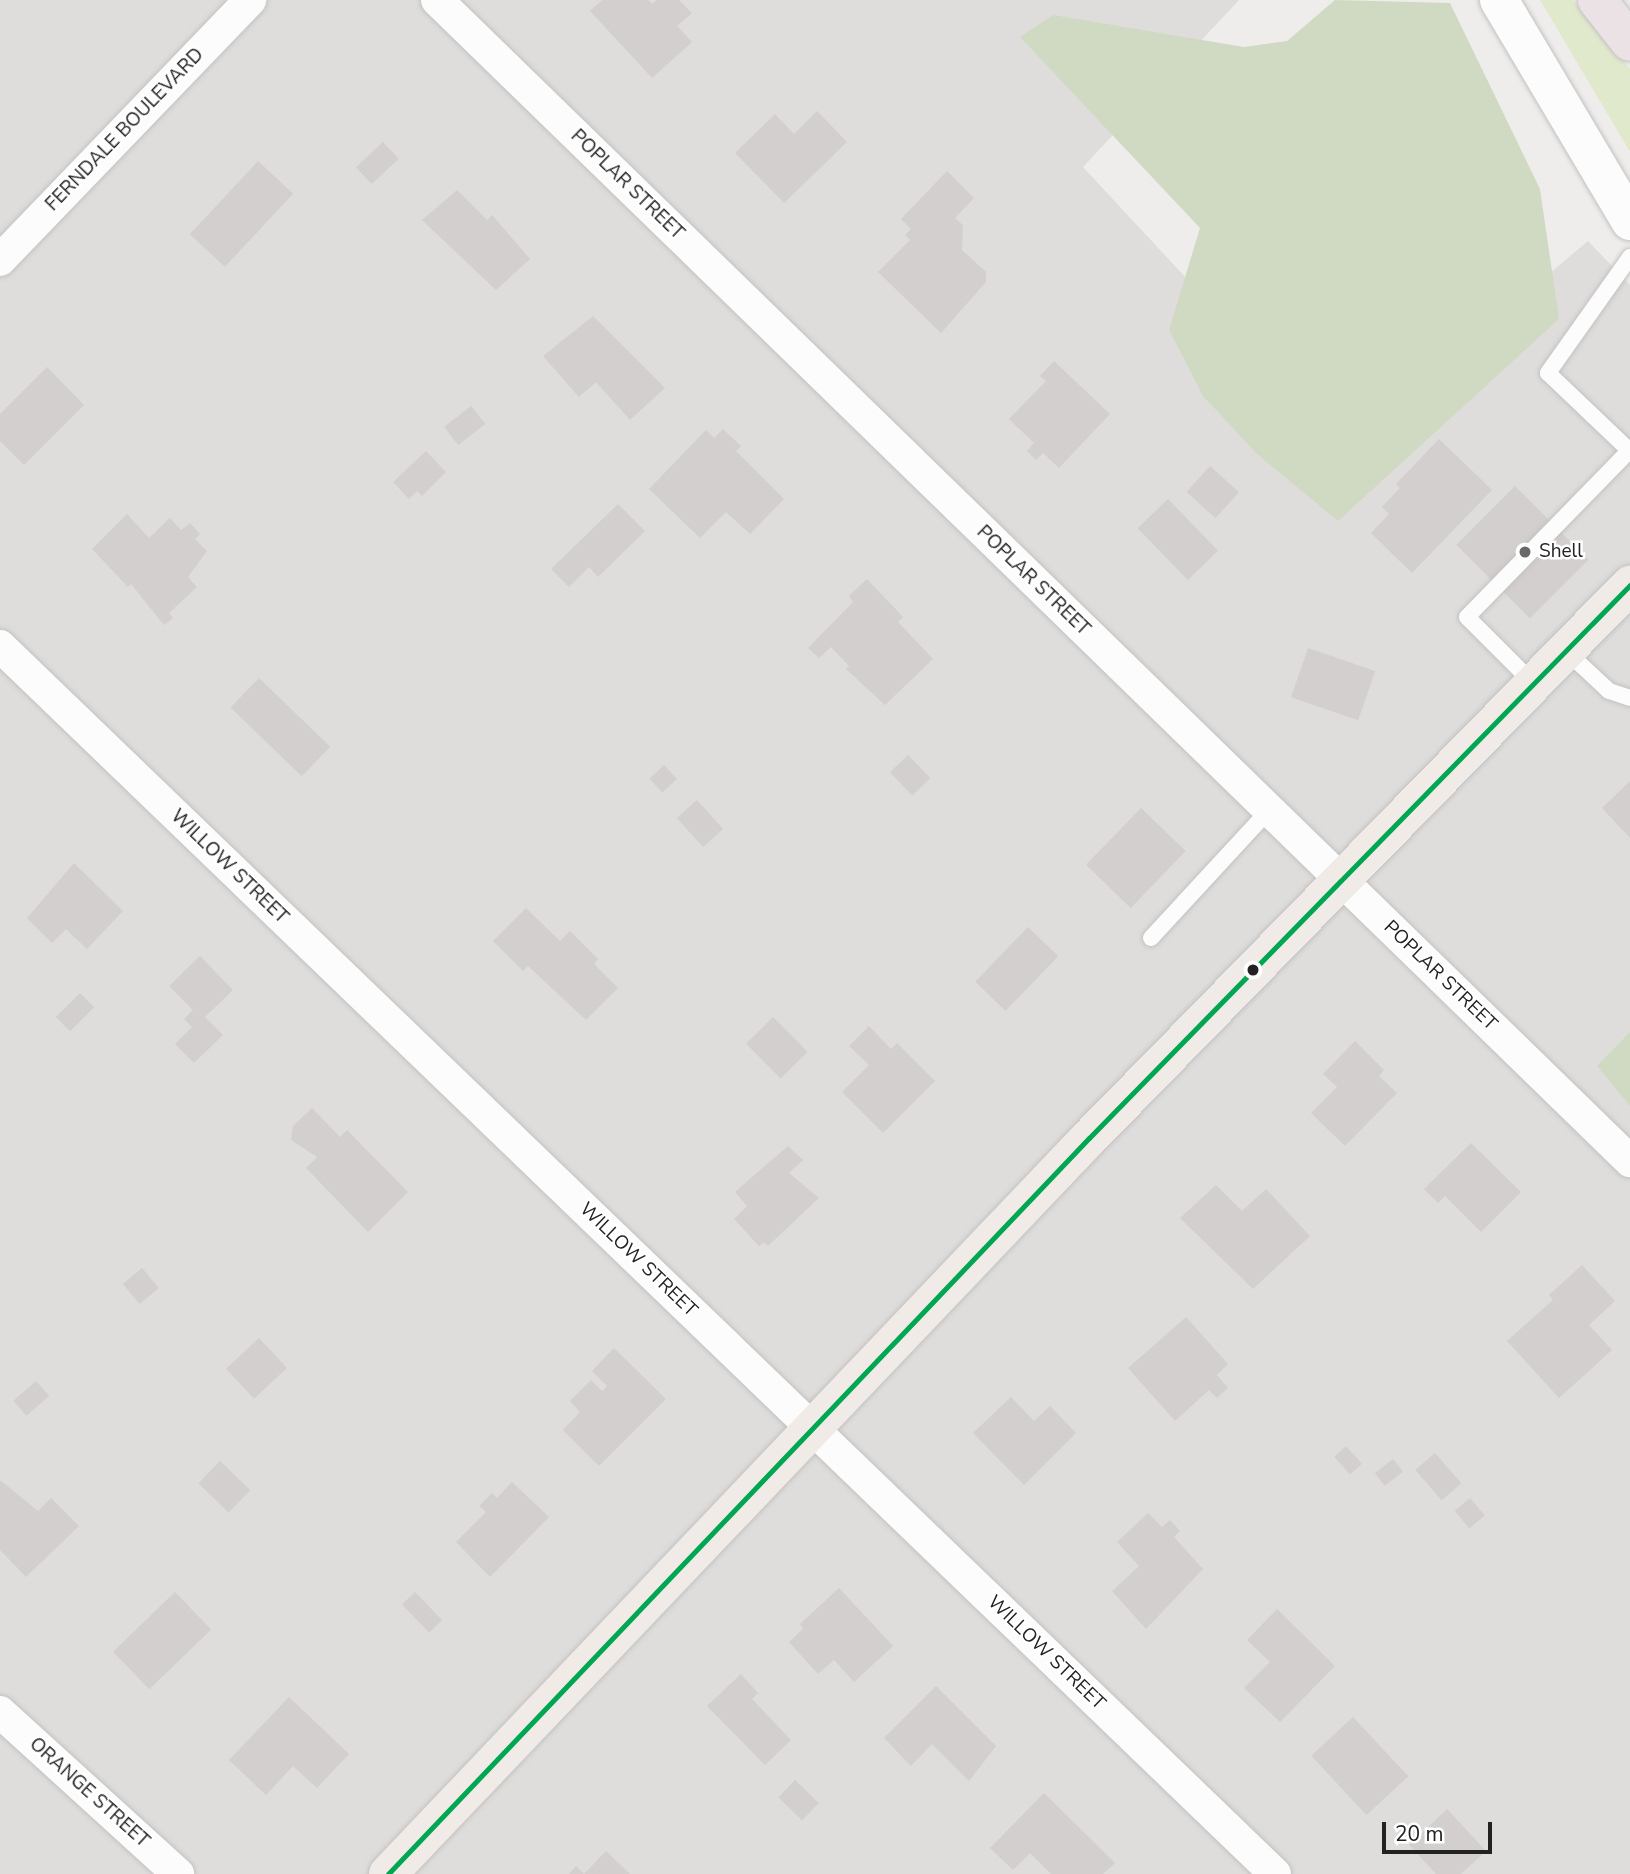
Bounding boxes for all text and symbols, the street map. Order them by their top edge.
street label: FERNDALE BOULEVARD [41,44,209,216]
street label: POPLAR STREET [566,125,688,245]
street label: POPLAR STREET [972,521,1094,641]
place label: Shell [1539,541,1583,563]
marker: Shell [1517,544,1533,560]
street label: WILLOW STREET [165,805,293,929]
street label: POPLAR STREET [1379,916,1501,1036]
unlabelled marker [1246,963,1260,977]
street label: WILLOW STREET [574,1198,702,1322]
street label: WILLOW STREET [982,1591,1110,1715]
street label: ORANGE STREET [24,1733,154,1853]
scale bar [1385,1808,1495,1852]
text: 20 m [1395,1820,1444,1848]

